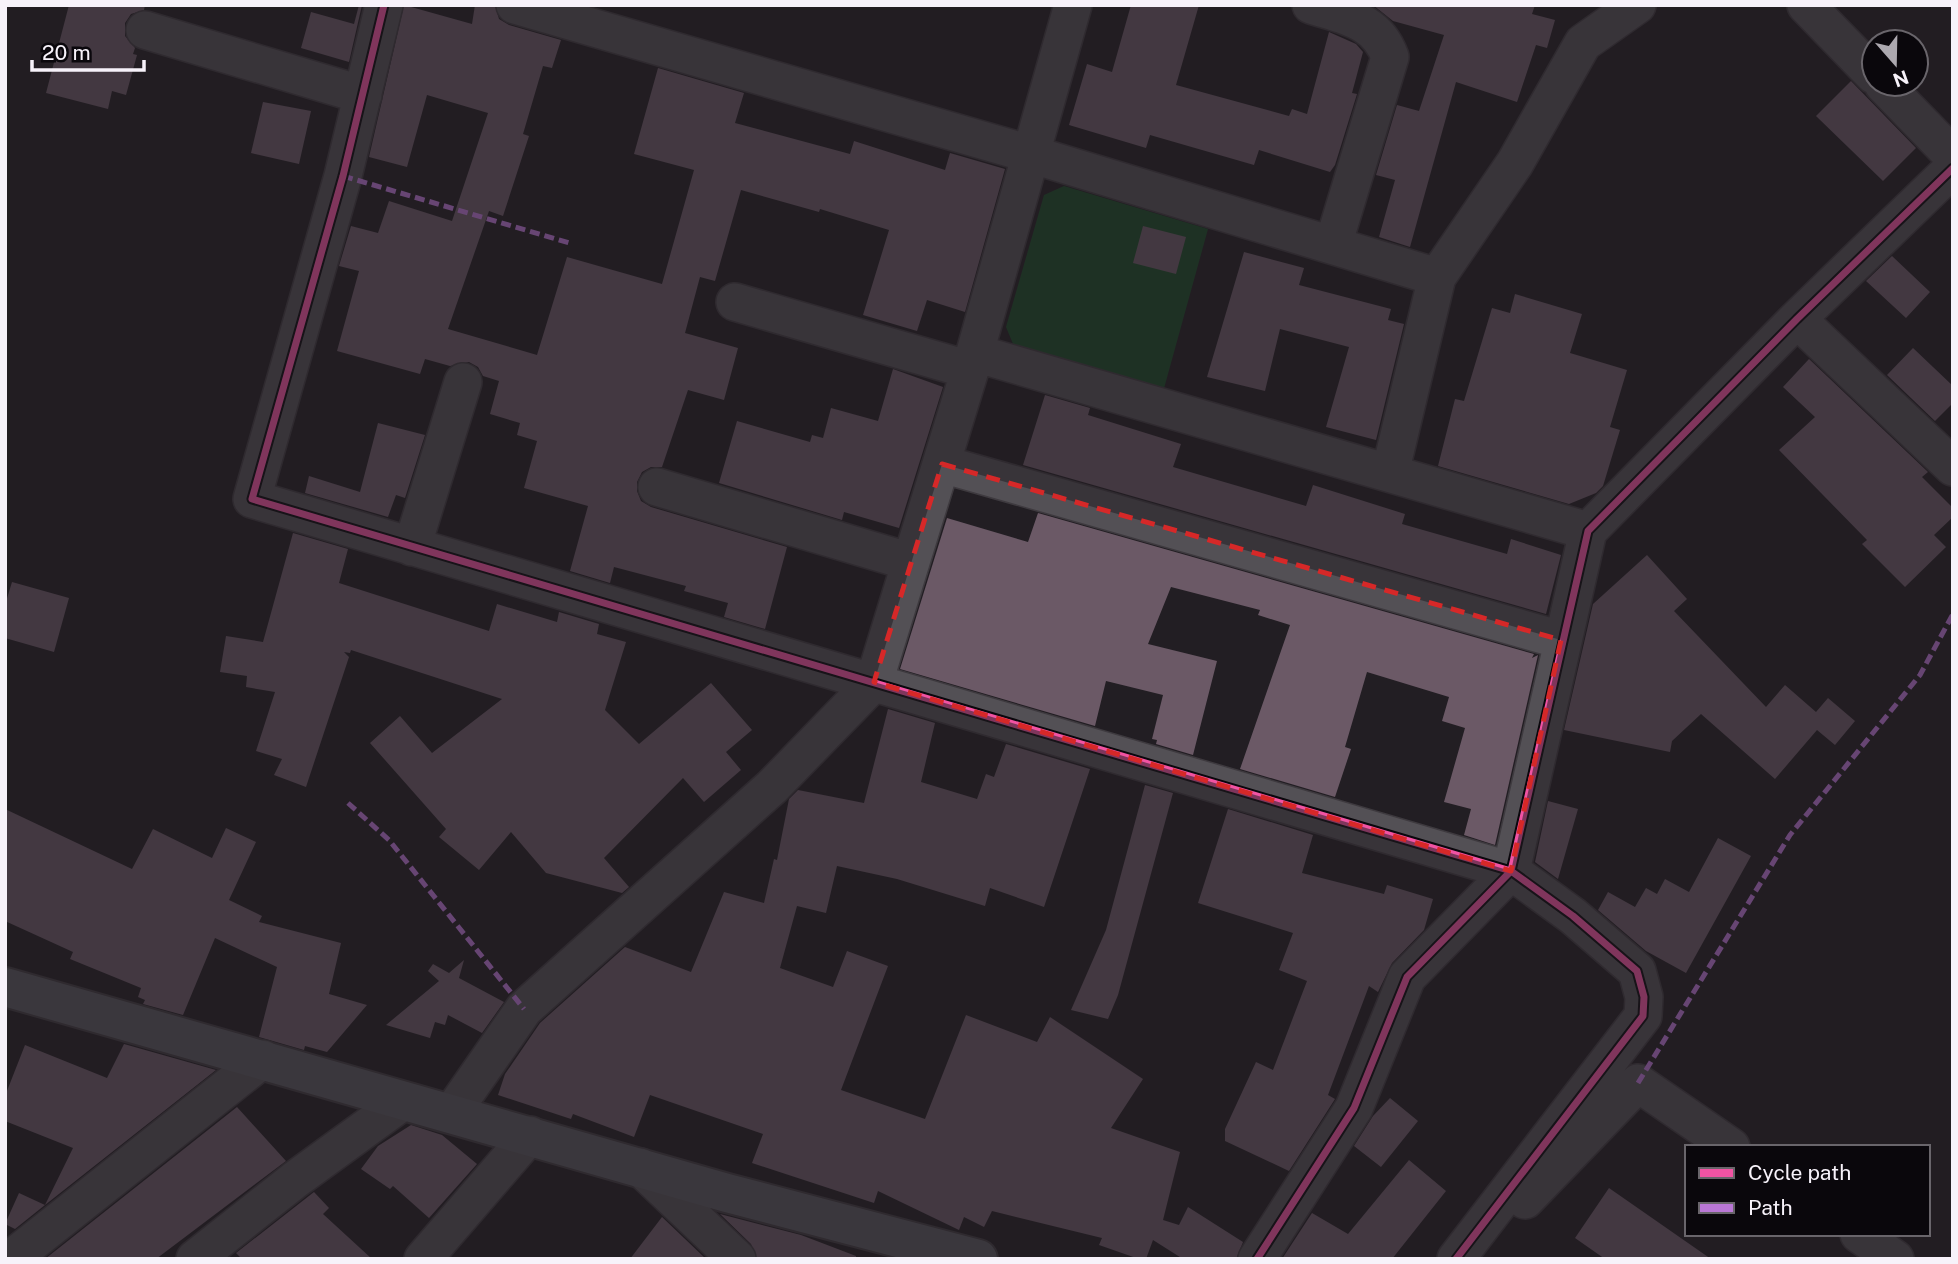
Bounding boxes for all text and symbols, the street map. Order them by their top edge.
scale bar [32,28,144,72]
north arrow [1860,28,1930,98]
text: 20 m [42,40,91,65]
text: N [1890,66,1912,92]
legend [1685,1145,1930,1236]
text: Cycle path [1748,1160,1851,1185]
text: Path [1748,1195,1793,1220]

